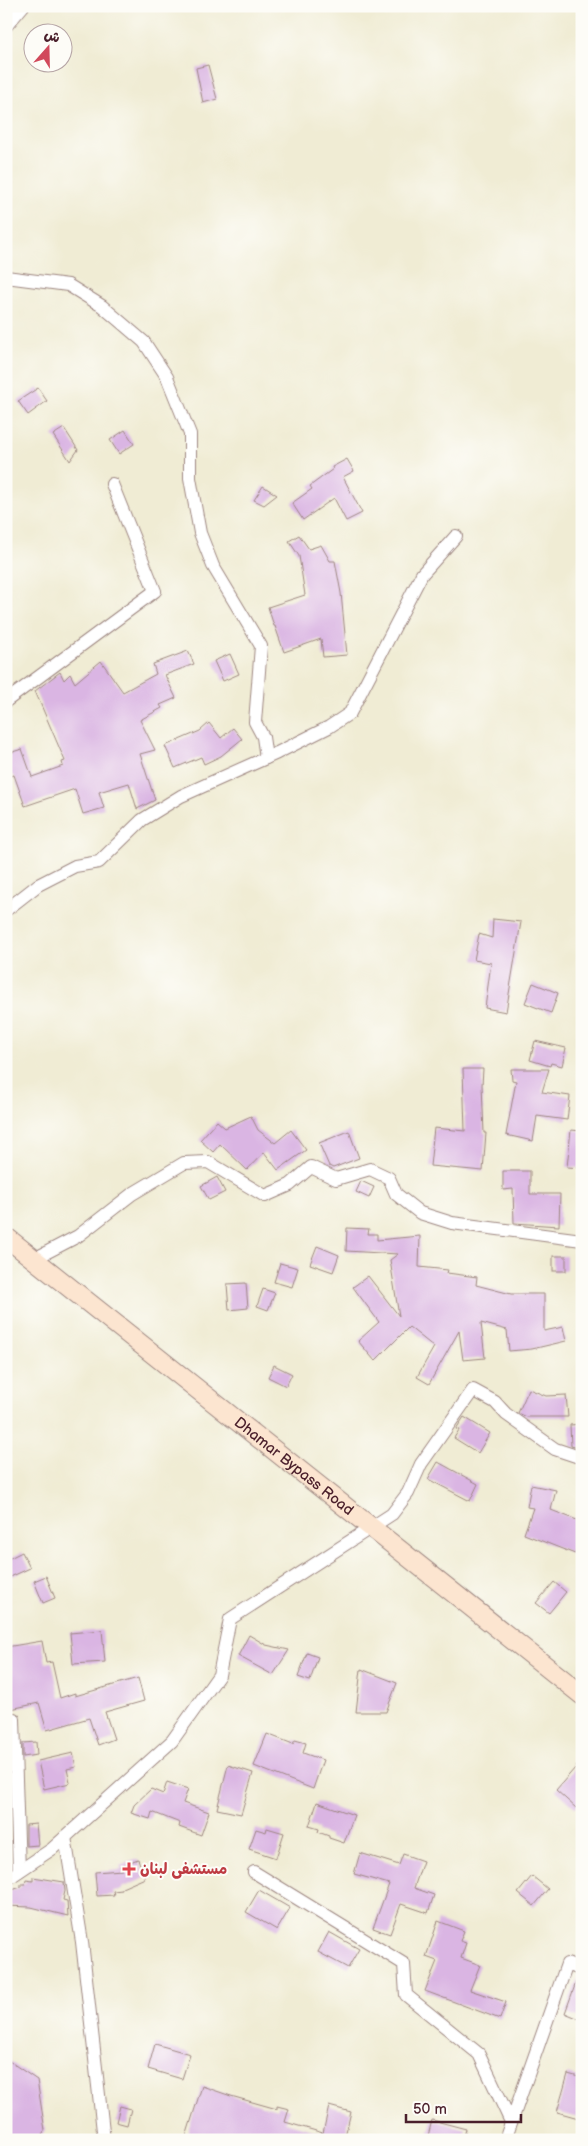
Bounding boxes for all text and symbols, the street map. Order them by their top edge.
north arrow [22,22,72,72]
text: ش [42,26,62,47]
street label: Dhamar Bypass Road [230,1413,358,1519]
place label: مستشفى لبنان [140,1860,227,1879]
marker: مستشفى لبنان [122,1862,136,1876]
scale bar [406,2091,520,2123]
text: 50 m [413,2100,447,2119]

